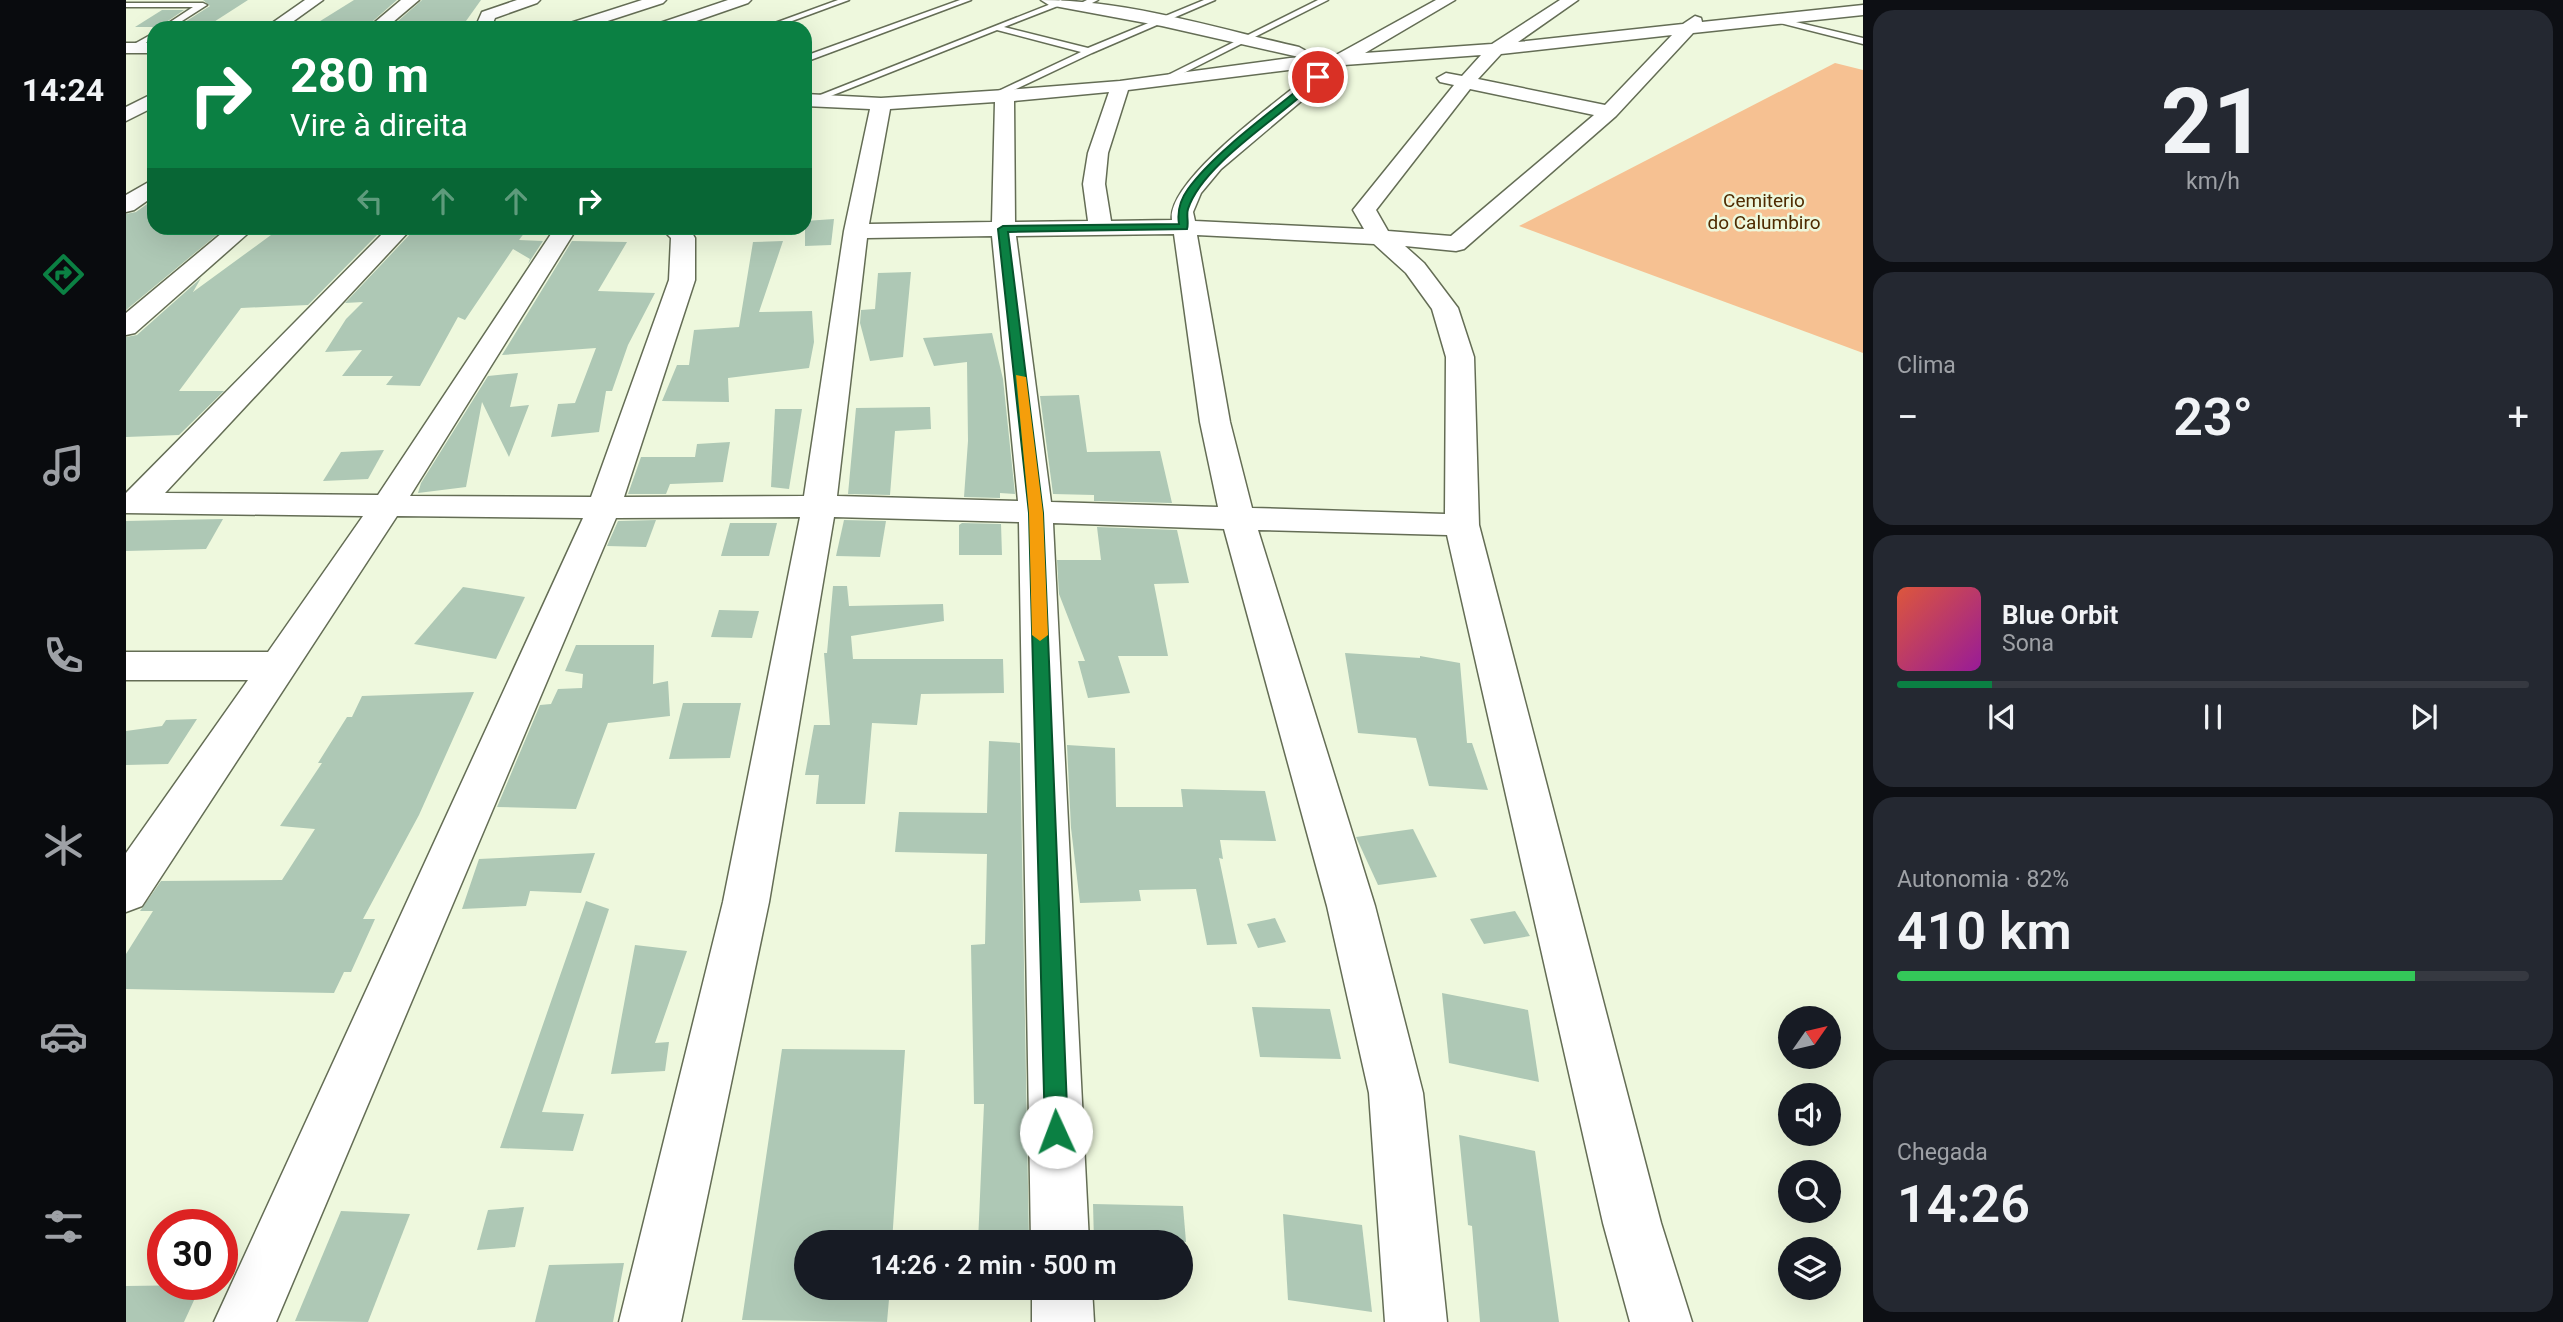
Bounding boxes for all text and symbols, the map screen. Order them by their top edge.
text: 280 m [290,47,429,104]
pin [1288,47,1348,107]
icon: right [175,49,266,140]
icon: arrive [1299,58,1337,96]
text: 21 [2161,69,2265,175]
text: 14:24 [22,71,104,109]
text: Vire à direita [290,106,468,144]
text: km/h [2186,168,2240,195]
icon: left [351,182,389,220]
icon: ahead [424,182,462,220]
icon: ahead [497,182,535,220]
icon: right [570,182,608,220]
park label: Cemiterio do Calumbiro [1707,189,1821,234]
icon: directions [39,250,88,299]
text: Clima [1897,352,1956,379]
text: 23° [2173,387,2253,448]
text: − [1897,395,1919,439]
text: + [2507,395,2529,439]
icon: music [39,441,88,490]
text: Blue Orbit [2002,600,2118,630]
text: Sona [2002,630,2054,657]
icon: phone [39,631,88,680]
icon: previous [1983,698,2021,736]
icon: pause [2194,698,2232,736]
icon: next [2405,698,2443,736]
icon: climate [39,821,88,870]
text: Autonomia · 82% [1897,866,2069,893]
text: 410 km [1897,901,2072,962]
north arrow [1778,1006,1841,1069]
map controls [1778,1006,1841,1300]
icon: car [39,1012,88,1061]
button: sound [1778,1083,1841,1146]
position arrow [1019,1095,1093,1169]
text: Chegada [1897,1139,1988,1166]
button: search [1778,1160,1841,1223]
text: 14:26 [1897,1174,2030,1235]
icon: filters [39,1202,88,1251]
speed limit sign: 30 [147,1209,238,1300]
button: layers [1778,1237,1841,1300]
text: 14:26 · 2 min · 500 m [870,1250,1117,1280]

